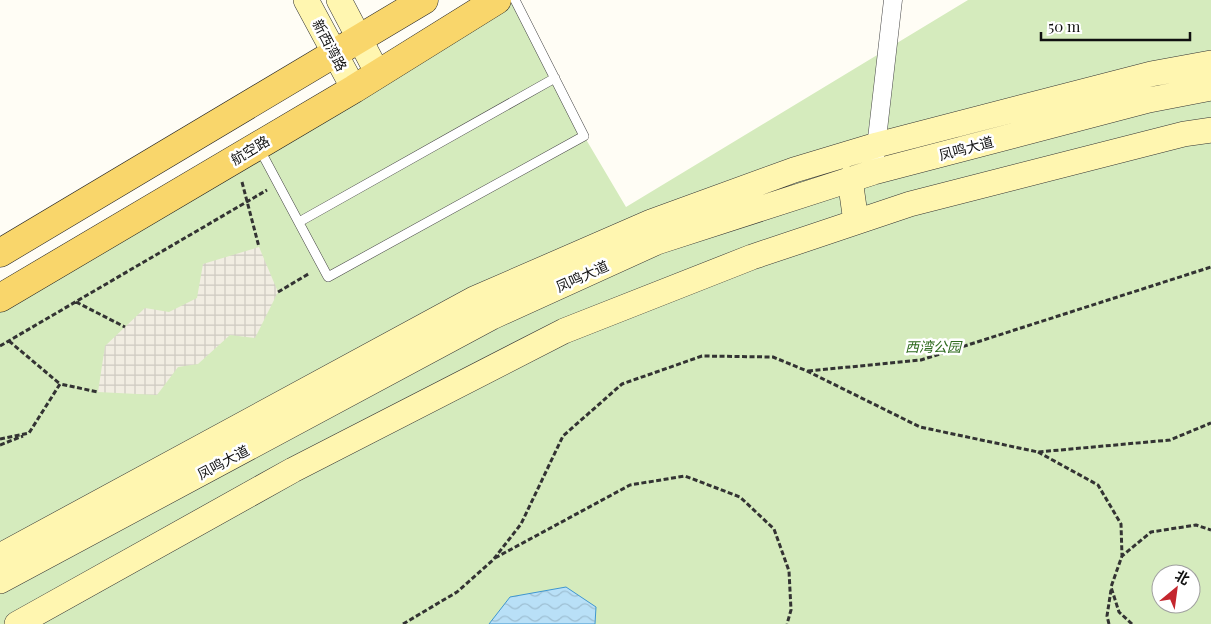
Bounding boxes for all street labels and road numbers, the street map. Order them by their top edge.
street label: 新西湾路 [308,16,352,74]
street label: 航空路 [227,131,273,169]
street label: 凤鸣大道 [936,132,996,164]
street label: 凤鸣大道 [553,256,611,296]
street label: 凤鸣大道 [194,440,252,484]

